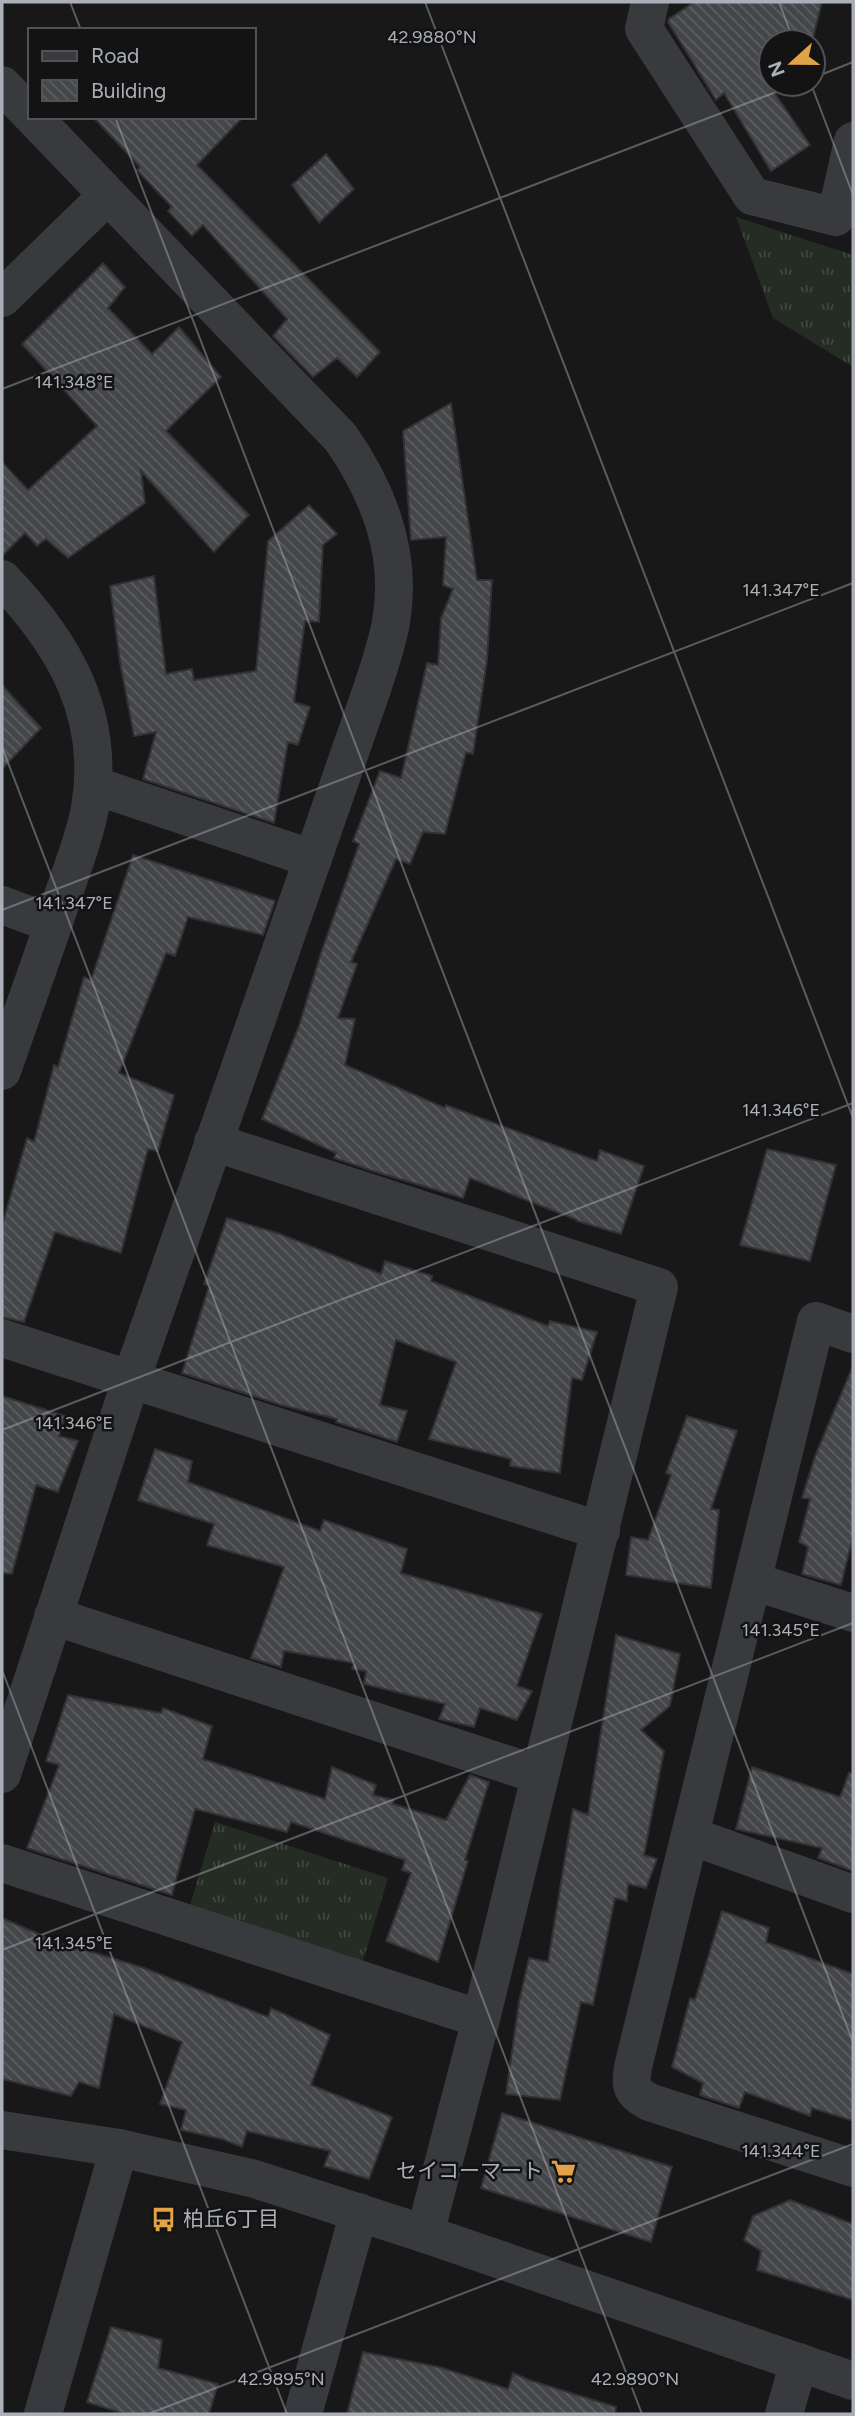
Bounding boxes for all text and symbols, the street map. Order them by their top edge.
text: 42.9880°N [387,26,477,48]
legend [28,28,256,119]
north arrow [757,28,827,98]
text: Road [91,43,139,68]
text: N [763,58,790,80]
text: Building [91,78,166,103]
text: 141.348°E [34,371,114,393]
text: 141.347°E [742,579,820,601]
text: 141.347°E [35,892,113,914]
text: 141.346°E [742,1099,820,1121]
text: 141.346°E [35,1412,113,1434]
text: 141.345°E [742,1619,820,1641]
text: 141.345°E [35,1932,113,1954]
text: 141.344°E [741,2140,821,2162]
supermarket icon: セイコーマート [549,2157,577,2185]
place label: セイコーマート [396,2158,543,2183]
bus stop icon: 柏丘6丁目 [149,2205,177,2233]
place label: 柏丘6丁目 [183,2206,279,2231]
text: 42.9895°N [237,2368,325,2390]
text: 42.9890°N [591,2368,679,2390]

